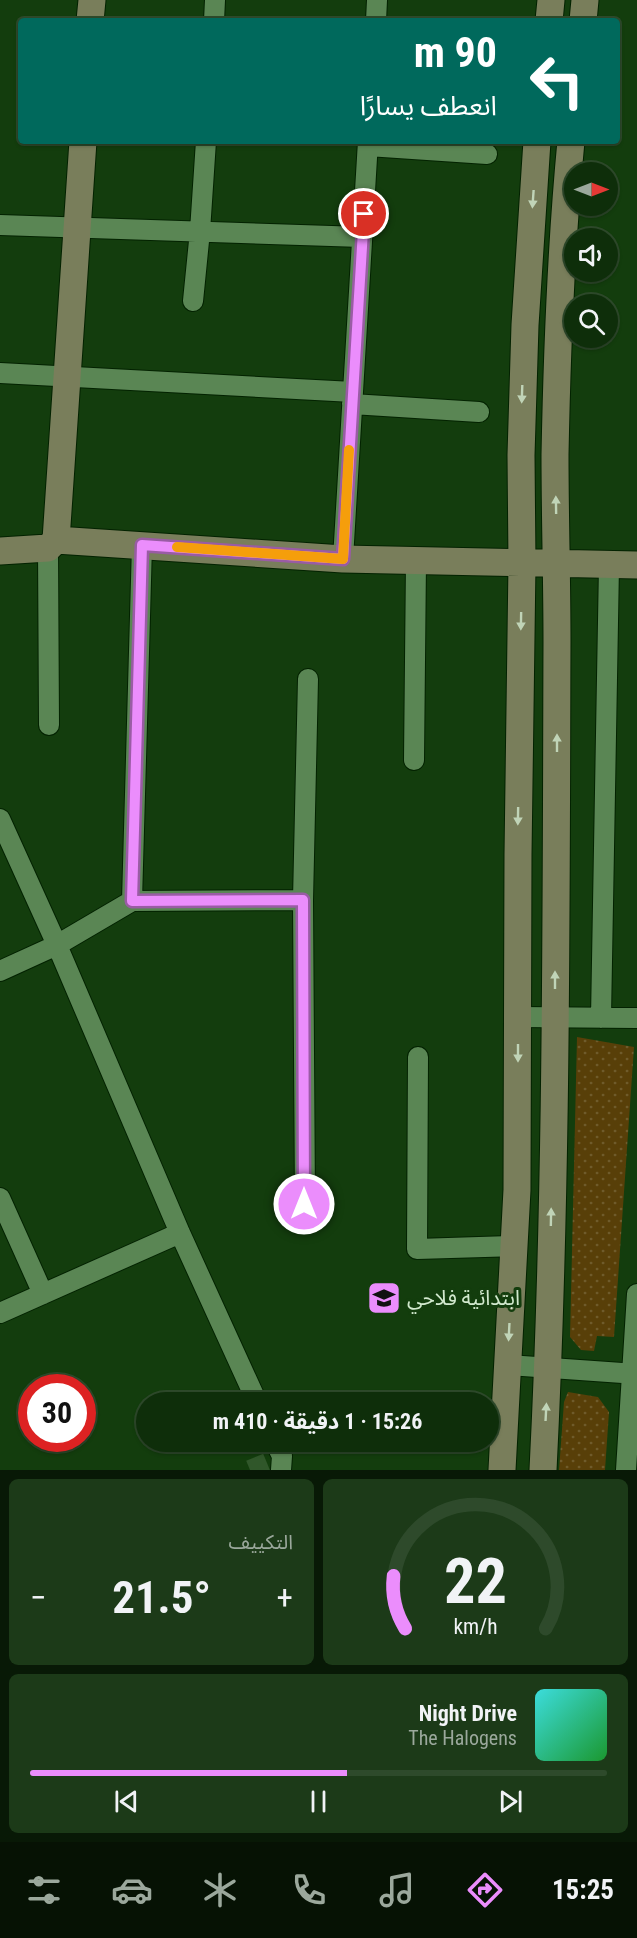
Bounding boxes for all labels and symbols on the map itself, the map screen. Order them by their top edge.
north arrow [564,162,618,216]
pin [338,188,389,239]
one-way arrow [528,190,537,209]
one-way arrow [518,385,527,404]
one-way arrow [551,496,561,515]
one-way arrow [516,612,526,631]
one-way arrow [552,733,561,752]
one-way arrow [514,807,523,826]
one-way arrow [550,970,560,989]
one-way arrow [513,1044,523,1063]
position arrow [272,1172,336,1236]
one-way arrow [546,1207,556,1226]
school or university icon: ابتدائية فلاحي [366,1280,402,1316]
place label: ابتدائية فلاحي [407,1286,520,1314]
one-way arrow [505,1323,514,1342]
speed limit sign: 30 [18,1374,96,1452]
one-way arrow [541,1402,550,1421]

